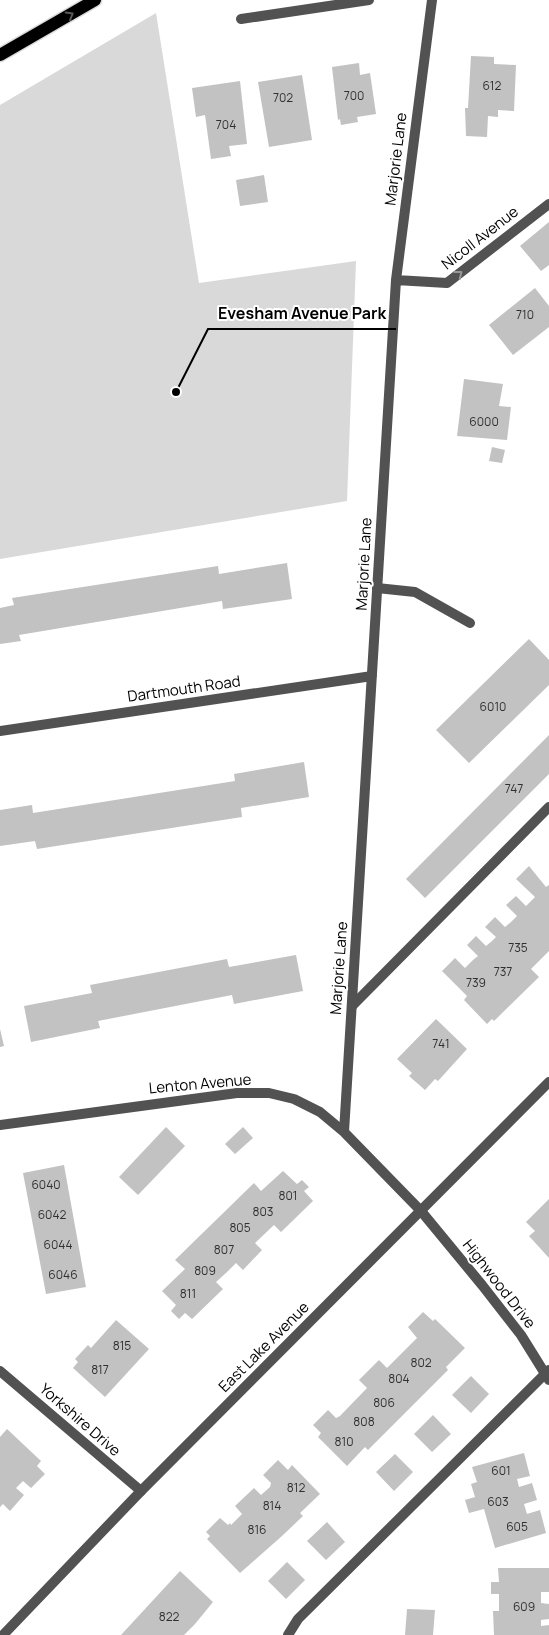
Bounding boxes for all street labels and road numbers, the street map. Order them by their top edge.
street label: Marjorie Lane [379,111,412,207]
street label: Nicoll Avenue [437,201,523,274]
street label: Marjorie Lane [351,517,376,611]
street label: Dartmouth Road [126,670,242,707]
street label: Marjorie Lane [325,920,352,1015]
street label: Lenton Avenue [148,1069,252,1098]
street label: Highwood Drive [458,1235,541,1333]
street label: East Lake Avenue [214,1297,314,1397]
street label: Yorkshire Drive [35,1379,126,1461]

